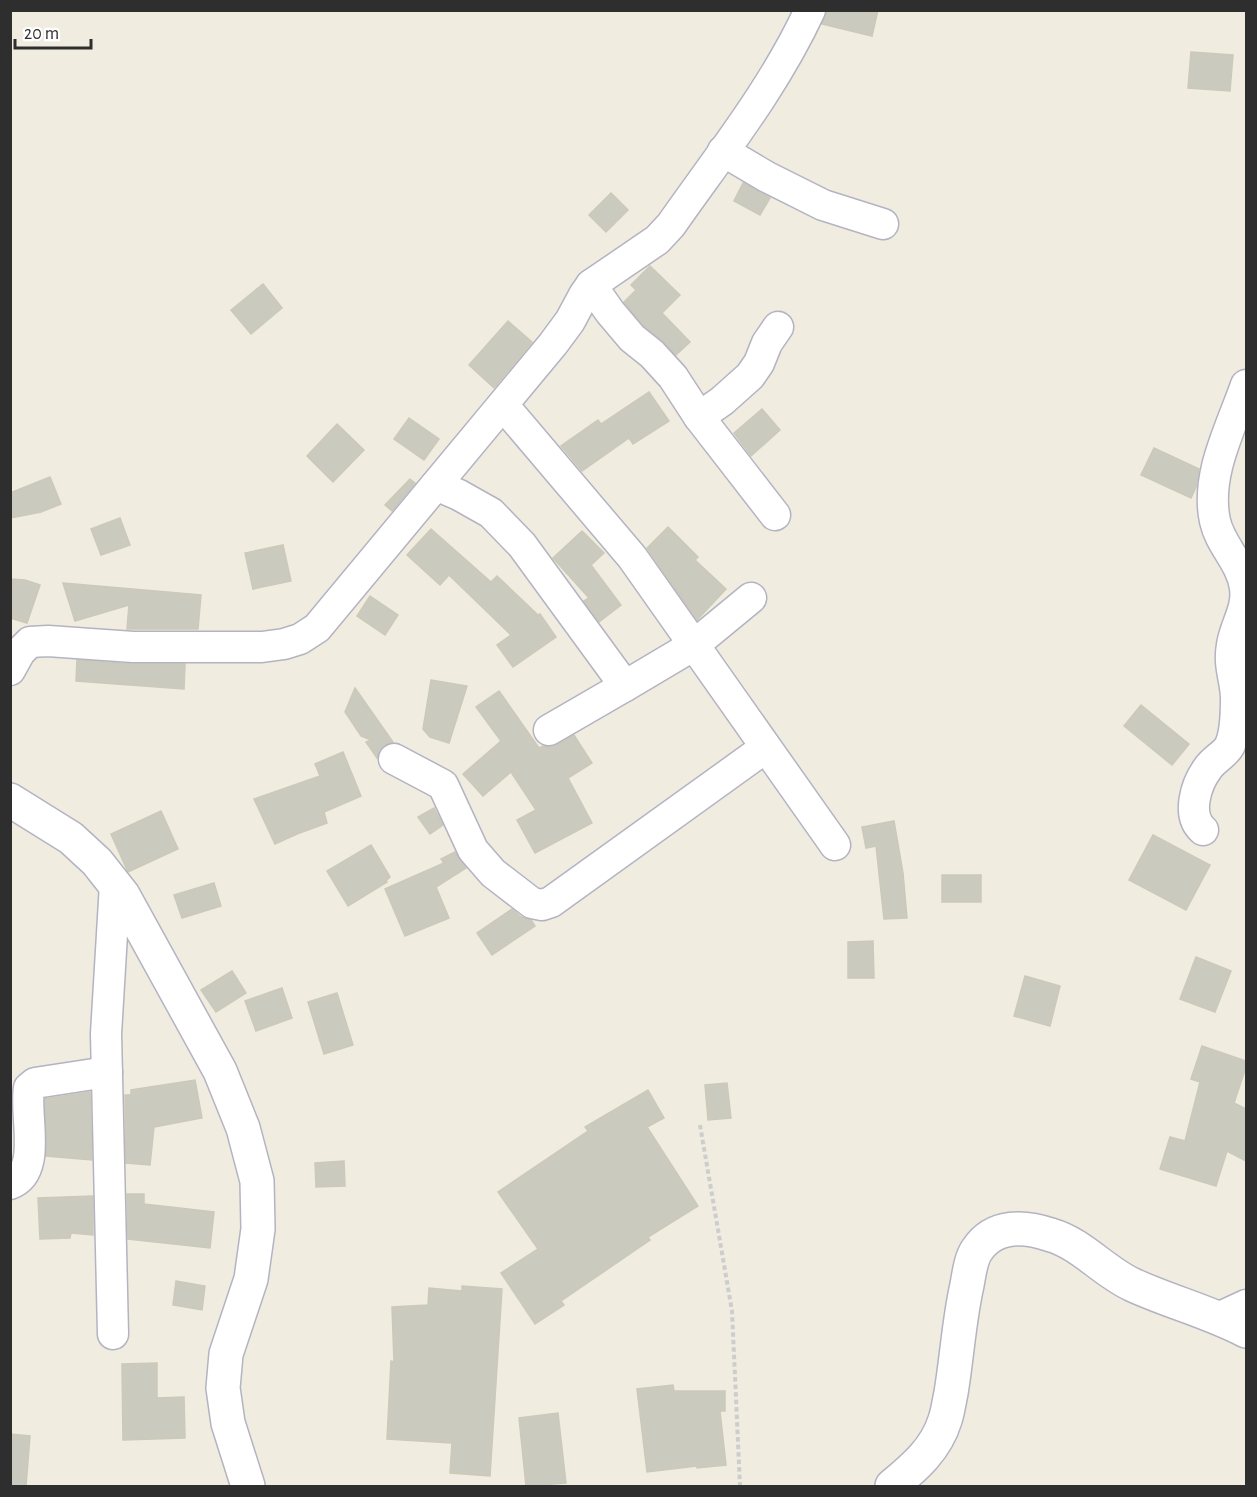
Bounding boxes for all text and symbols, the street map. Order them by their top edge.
scale bar [15,12,92,50]
text: 20 m [24,25,59,43]

